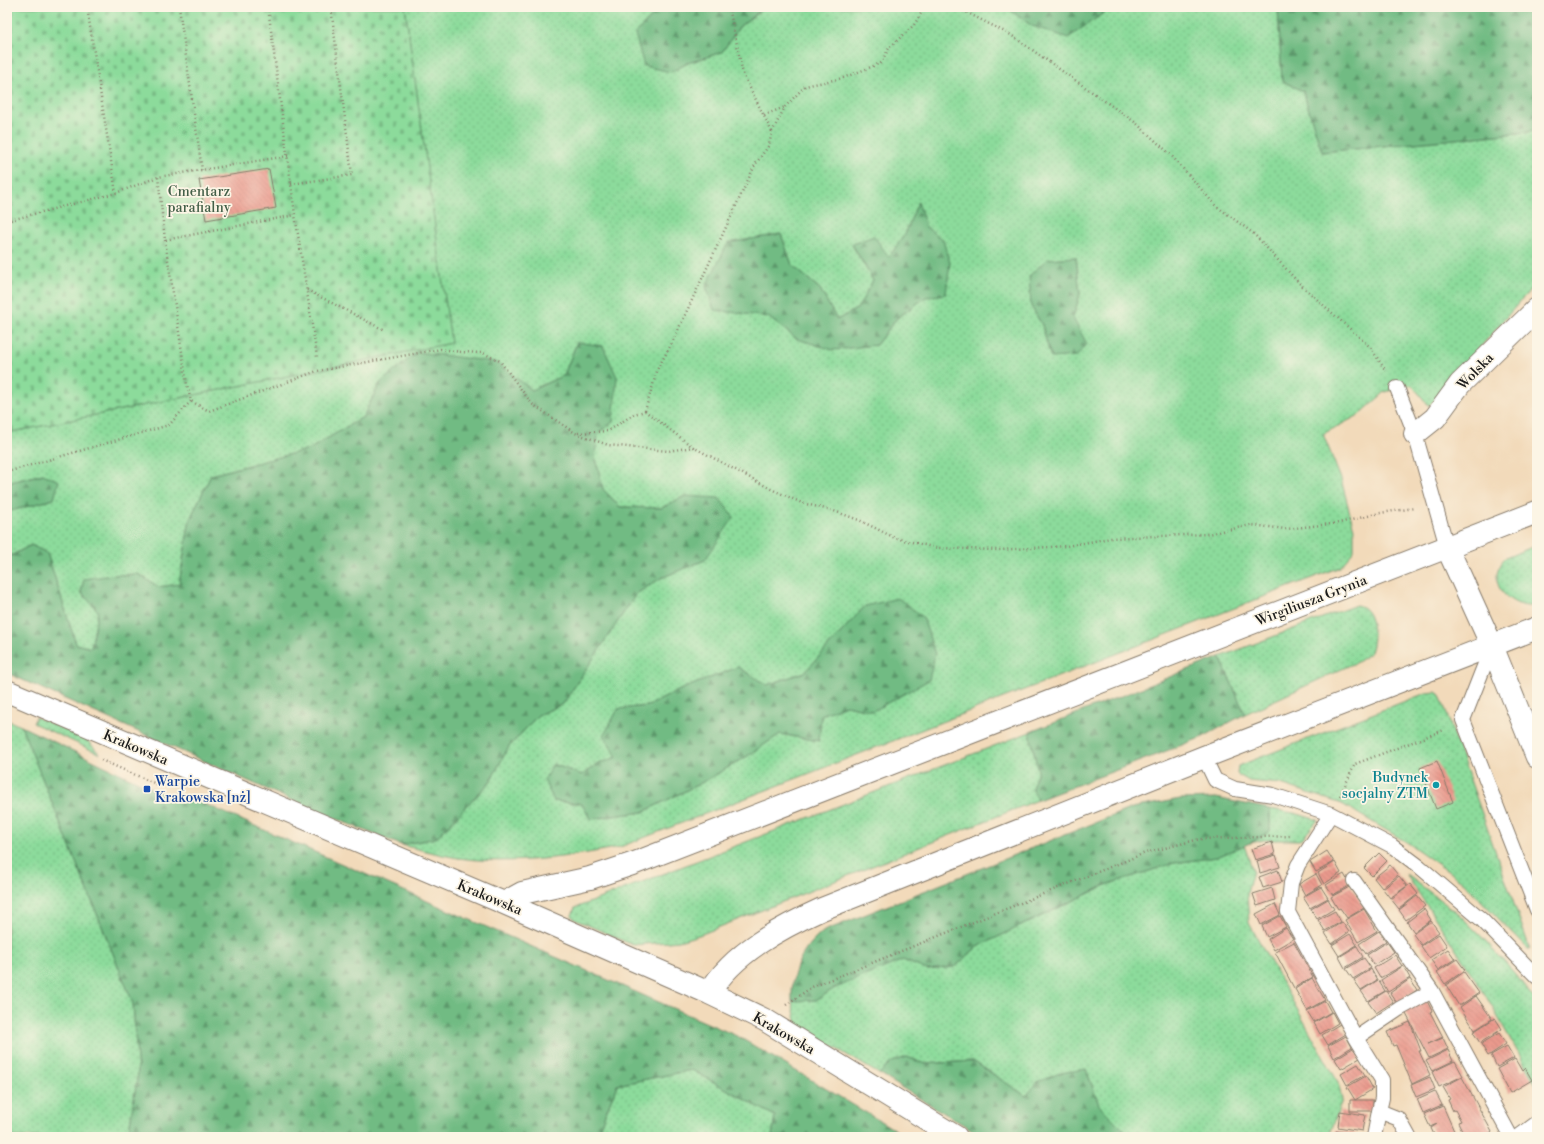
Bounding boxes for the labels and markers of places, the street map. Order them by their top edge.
place label: Budynek socjalny ZTM [1342,769,1429,803]
place label: Warpie Krakowska [nż] [154,773,251,807]
marker: Budynek socjalny ZTM [1431,780,1441,790]
marker: Warpie Krakowska [nż] [142,784,152,794]

